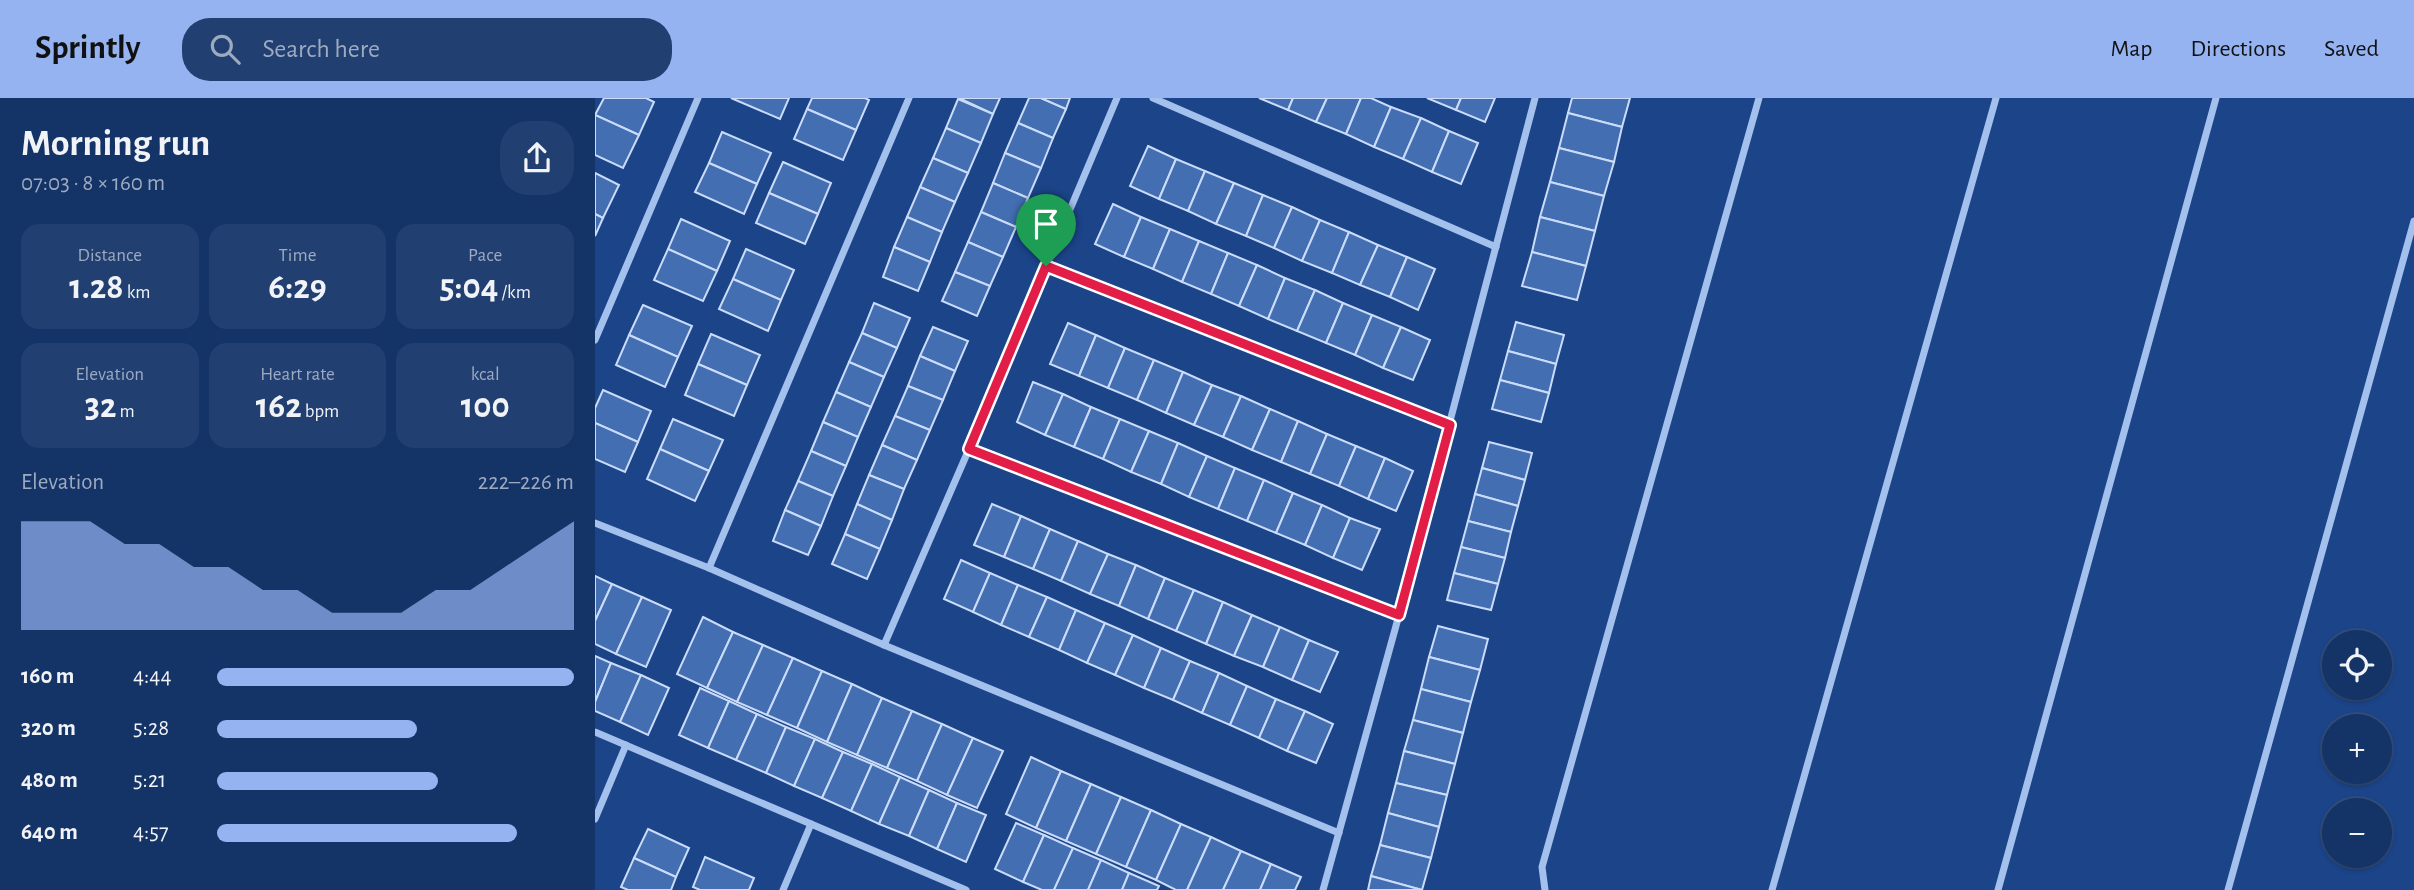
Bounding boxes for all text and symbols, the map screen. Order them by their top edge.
search box [182,18,672,81]
icon: search [206,30,244,68]
text: Sprintly [35,32,140,65]
text: Search here [262,36,380,62]
text: Map [2110,37,2152,61]
text: Directions [2190,37,2286,61]
text: Saved [2324,37,2379,61]
button: share [500,121,574,195]
text: Morning run [21,125,210,163]
text: 07:03 · 8 × 160 m [21,172,165,195]
pin [1016,194,1076,266]
icon: arrive [1027,205,1065,243]
text: Distance [78,246,142,265]
text: Time [279,246,316,265]
text: Pace [468,246,502,265]
text: 1.28 [69,270,124,305]
text: 6:29 [268,270,327,305]
text: 5:04 [439,270,498,305]
text: km [124,283,151,302]
text: /km [498,283,531,302]
text: Elevation [75,365,144,384]
text: Heart rate [260,365,335,384]
text: kcal [471,365,500,384]
text: 32 [85,389,116,424]
text: 162 [256,389,302,424]
text: 100 [461,389,510,424]
text: m [116,402,135,421]
text: bpm [302,402,339,421]
text: Elevation [21,471,104,494]
text: 222–226 m [478,471,574,494]
map controls [2322,630,2392,868]
button: locate [2322,630,2392,700]
text: 160 m [21,665,74,688]
text: 4:44 [133,665,171,688]
button: + [2322,714,2392,784]
text: 320 m [21,717,76,740]
text: 5:28 [133,717,169,740]
text: 480 m [21,769,78,792]
text: 5:21 [133,769,166,792]
button: − [2322,798,2392,868]
text: 640 m [21,821,78,844]
text: 4:57 [133,821,169,844]

